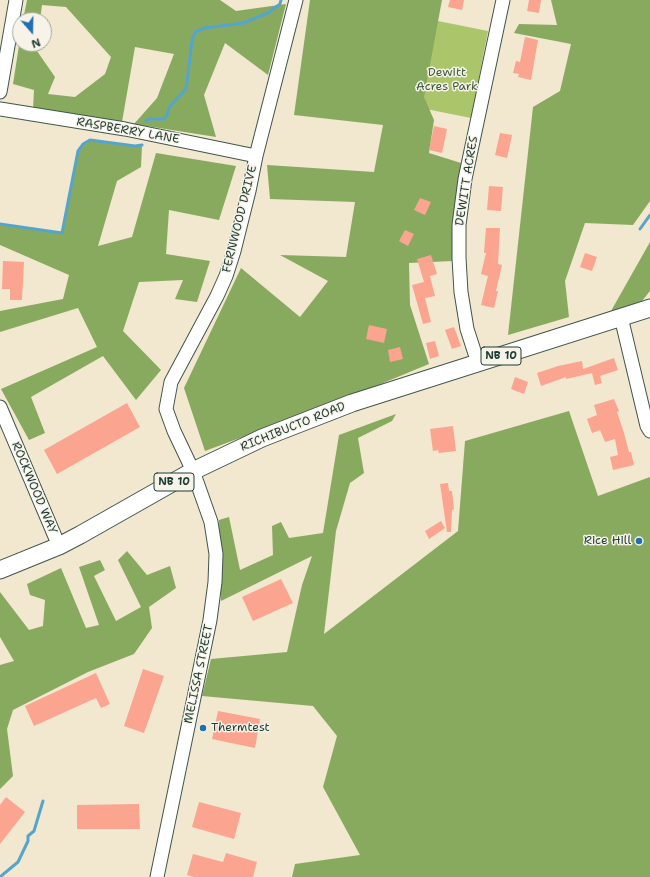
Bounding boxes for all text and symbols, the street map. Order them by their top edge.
north arrow [12,12,52,52]
text: N [29,34,43,51]
park label: Dewitt Acres Park [416,66,478,94]
street label: RASPBERRY LANE [75,115,181,147]
street label: DEWITT ACRES [453,135,481,227]
street label: FERNWOOD DRIVE [220,164,260,274]
road number: NB 10 [481,347,521,365]
street label: RICHIBUCTO ROAD [238,399,348,455]
street label: ROCKWOOD WAY [8,440,60,536]
road number: NB 10 [154,473,194,491]
place label: Rice Hill [584,534,631,548]
marker: Rice Hill [634,536,644,546]
street label: MELISSA STREET [181,623,217,725]
place label: Thermtest [211,721,270,735]
marker: Thermtest [198,723,208,733]

